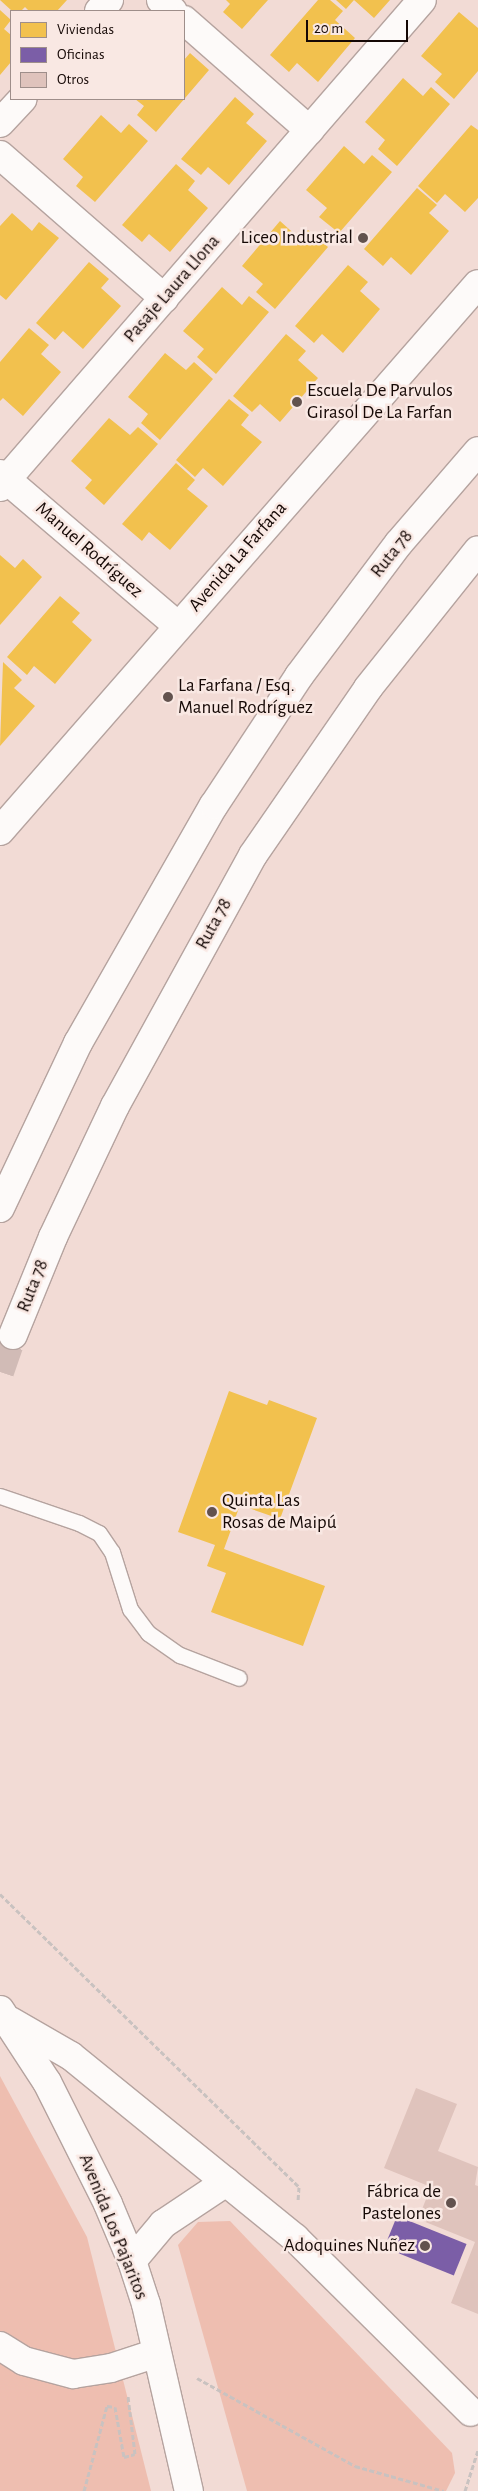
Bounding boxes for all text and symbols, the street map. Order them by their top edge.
legend [10,10,185,100]
scale bar [308,10,410,42]
text: 20 m [314,21,343,36]
text: Viviendas [57,22,114,37]
text: Oficinas [57,47,104,62]
text: Otros [57,72,89,87]
place label: Liceo Industrial [240,227,353,249]
street label: Pasaje Laura Llona [119,230,225,348]
marker: Liceo Industrial [357,232,369,244]
place label: Escuela De Parvulos Girasol De La Farfan [307,380,453,424]
marker: Escuela De Parvulos Girasol De La Farfan [291,396,303,408]
street label: Manuel Rodríguez [31,497,147,603]
street label: Avenida La Farfana [184,497,292,617]
street label: Ruta 78 [366,526,418,582]
place label: La Farfana / Esq. Manuel Rodríguez [178,675,313,719]
marker: La Farfana / Esq. Manuel Rodríguez [162,691,174,703]
street label: Ruta 78 [191,895,237,953]
street label: Ruta 78 [12,1256,54,1316]
place label: Quinta Las Rosas de Maipú [222,1490,336,1534]
marker: Quinta Las Rosas de Maipú [206,1506,218,1518]
street label: Avenida Los Pajaritos [73,2151,153,2303]
place label: Fábrica de Pastelones [362,2181,441,2225]
marker: Fábrica de Pastelones [445,2197,457,2209]
place label: Adoquines Nuñez [284,2235,415,2257]
marker: Adoquines Nuñez [419,2240,431,2252]

